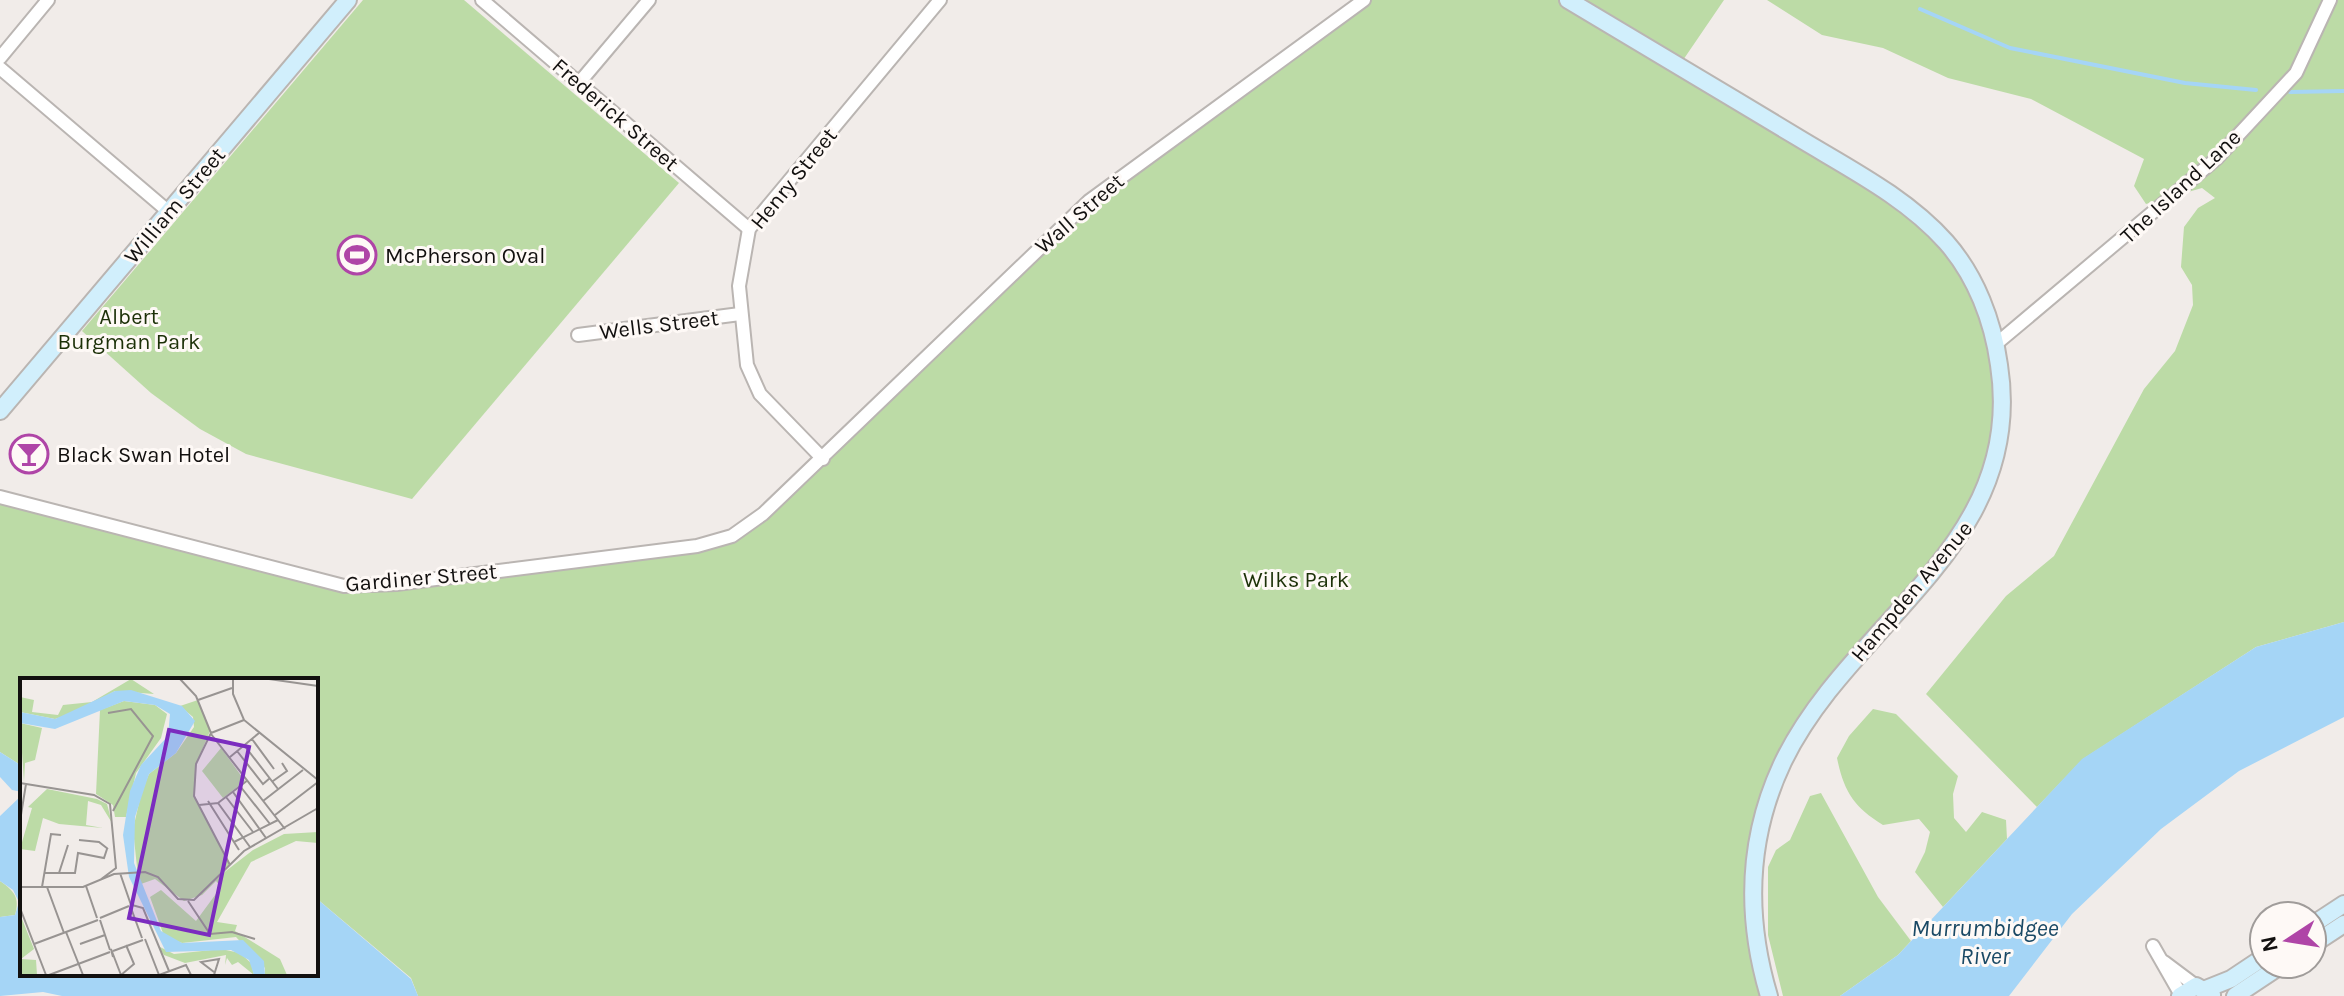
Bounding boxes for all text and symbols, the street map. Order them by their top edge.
street label: Frederick Street [547,53,684,177]
street label: Henry Street [745,123,843,235]
street label: The Island Lane [2115,124,2246,249]
street label: William Street [119,142,231,269]
street label: Wall Street [1030,168,1129,259]
sports icon: McPherson Oval [336,234,378,276]
place label: McPherson Oval [385,243,545,269]
park label: Albert Burgman Park [58,304,200,355]
street label: Wells Street [598,305,720,345]
bar icon: Black Swan Hotel [8,433,50,475]
place label: Black Swan Hotel [57,442,230,468]
street label: Hampden Avenue [1845,516,1978,667]
street label: Gardiner Street [344,558,498,598]
park label: Wilks Park [1243,567,1349,593]
inset map [20,678,318,976]
north arrow [2248,900,2328,980]
water label: Murrumbidgee River [1911,914,2059,970]
text: N [2255,934,2284,954]

